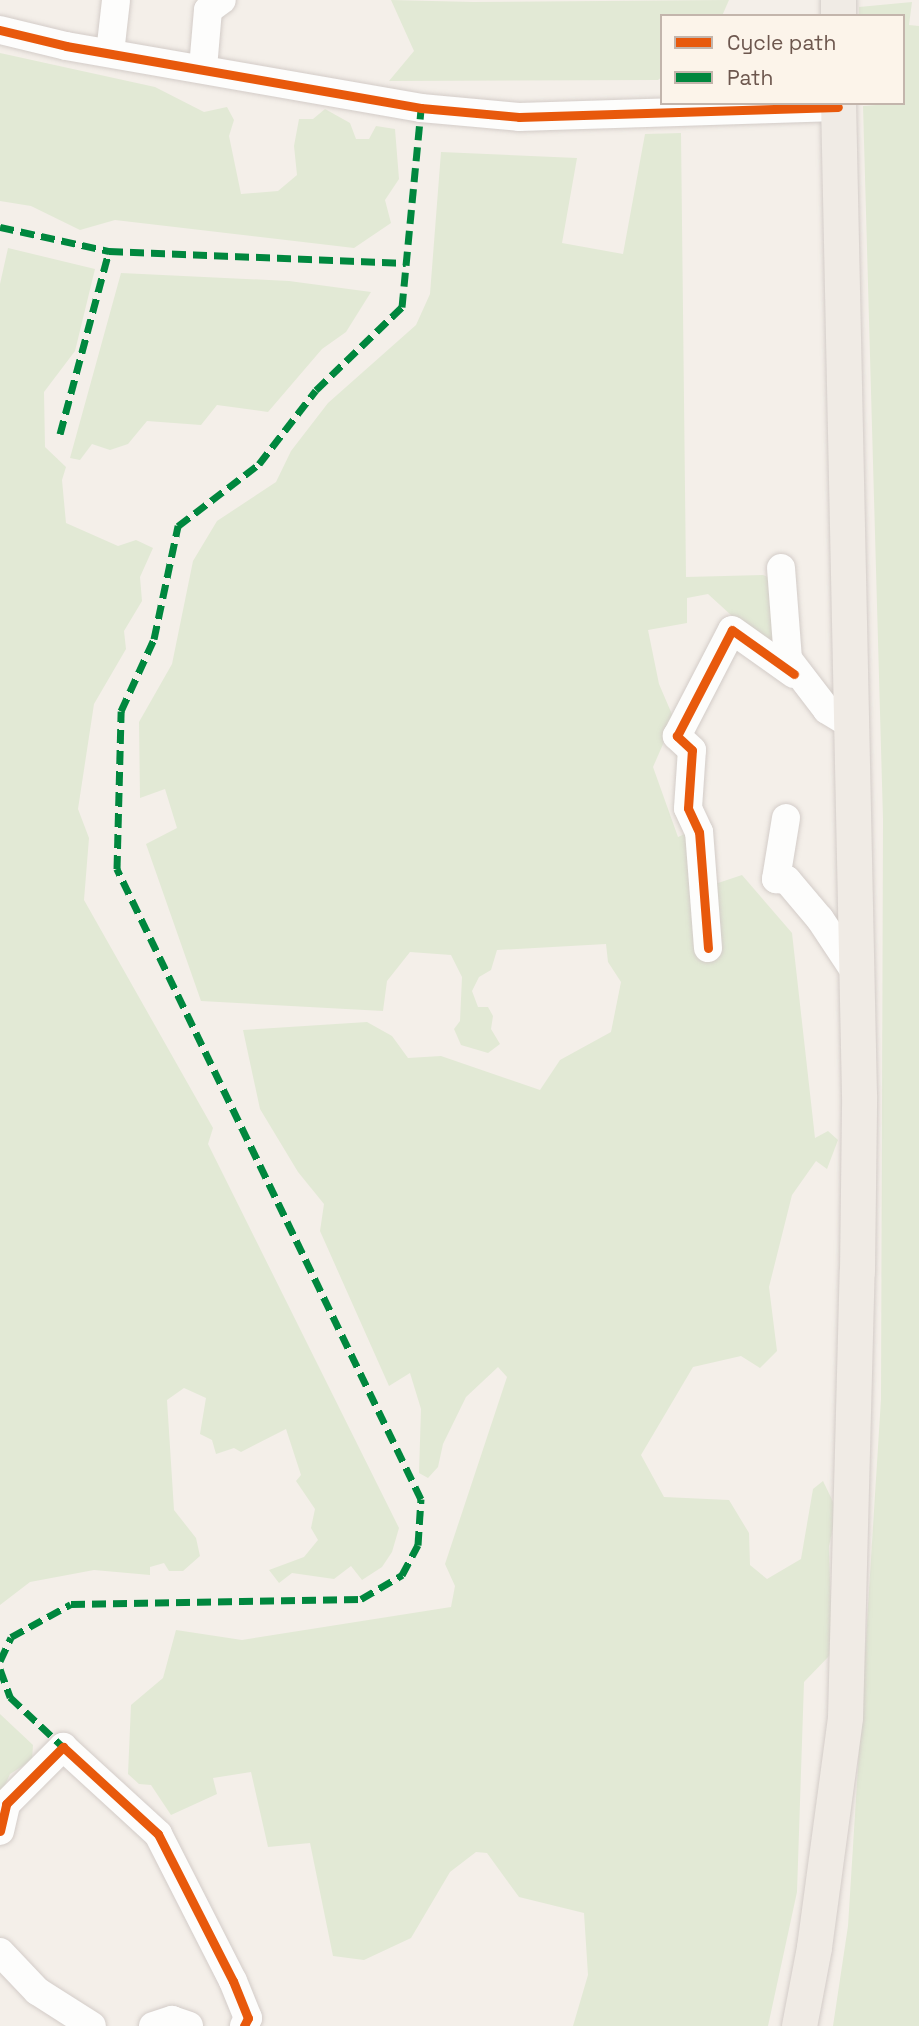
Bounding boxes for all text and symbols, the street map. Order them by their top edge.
legend [660,14,905,105]
text: Cycle path [727,29,836,56]
text: Path [727,64,773,91]

